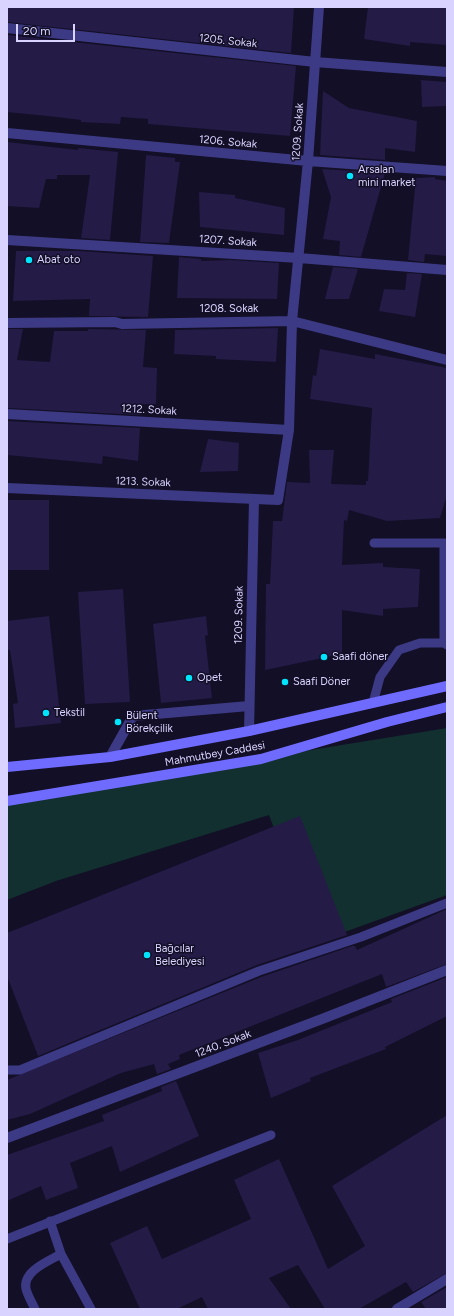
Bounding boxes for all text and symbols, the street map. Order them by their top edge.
scale bar [18,16,77,42]
text: 20 m [23,24,51,38]
street label: 1205. Sokak [198,31,258,51]
street label: 1209. Sokak [289,102,307,162]
street label: 1206. Sokak [198,133,258,151]
place label: Arsalan mini market [358,163,415,189]
marker: Arsalan mini market [345,171,355,181]
street label: 1207. Sokak [199,232,257,250]
place label: Abat oto [37,253,80,267]
marker: Abat oto [24,255,34,265]
street label: 1208. Sokak [200,302,258,316]
street label: 1212. Sokak [121,402,177,418]
street label: 1213. Sokak [115,474,171,490]
street label: 1209. Sokak [232,586,246,644]
place label: Saafi döner [332,650,388,664]
marker: Saafi döner [319,652,329,662]
place label: Opet [197,671,222,685]
marker: Opet [184,673,194,683]
place label: Saafi Döner [293,675,350,689]
marker: Saafi Döner [280,677,290,687]
place label: Tekstil [54,706,85,720]
marker: Tekstil [41,708,51,718]
place label: Bülent Börekçilik [126,709,173,735]
marker: Bülent Börekçilik [113,717,123,727]
street label: Mahmutbey Caddesi [164,739,266,769]
place label: Bağcılar Belediyesi [155,942,204,968]
marker: Bağcılar Belediyesi [142,950,152,960]
street label: 1240. Sokak [193,1027,253,1061]

